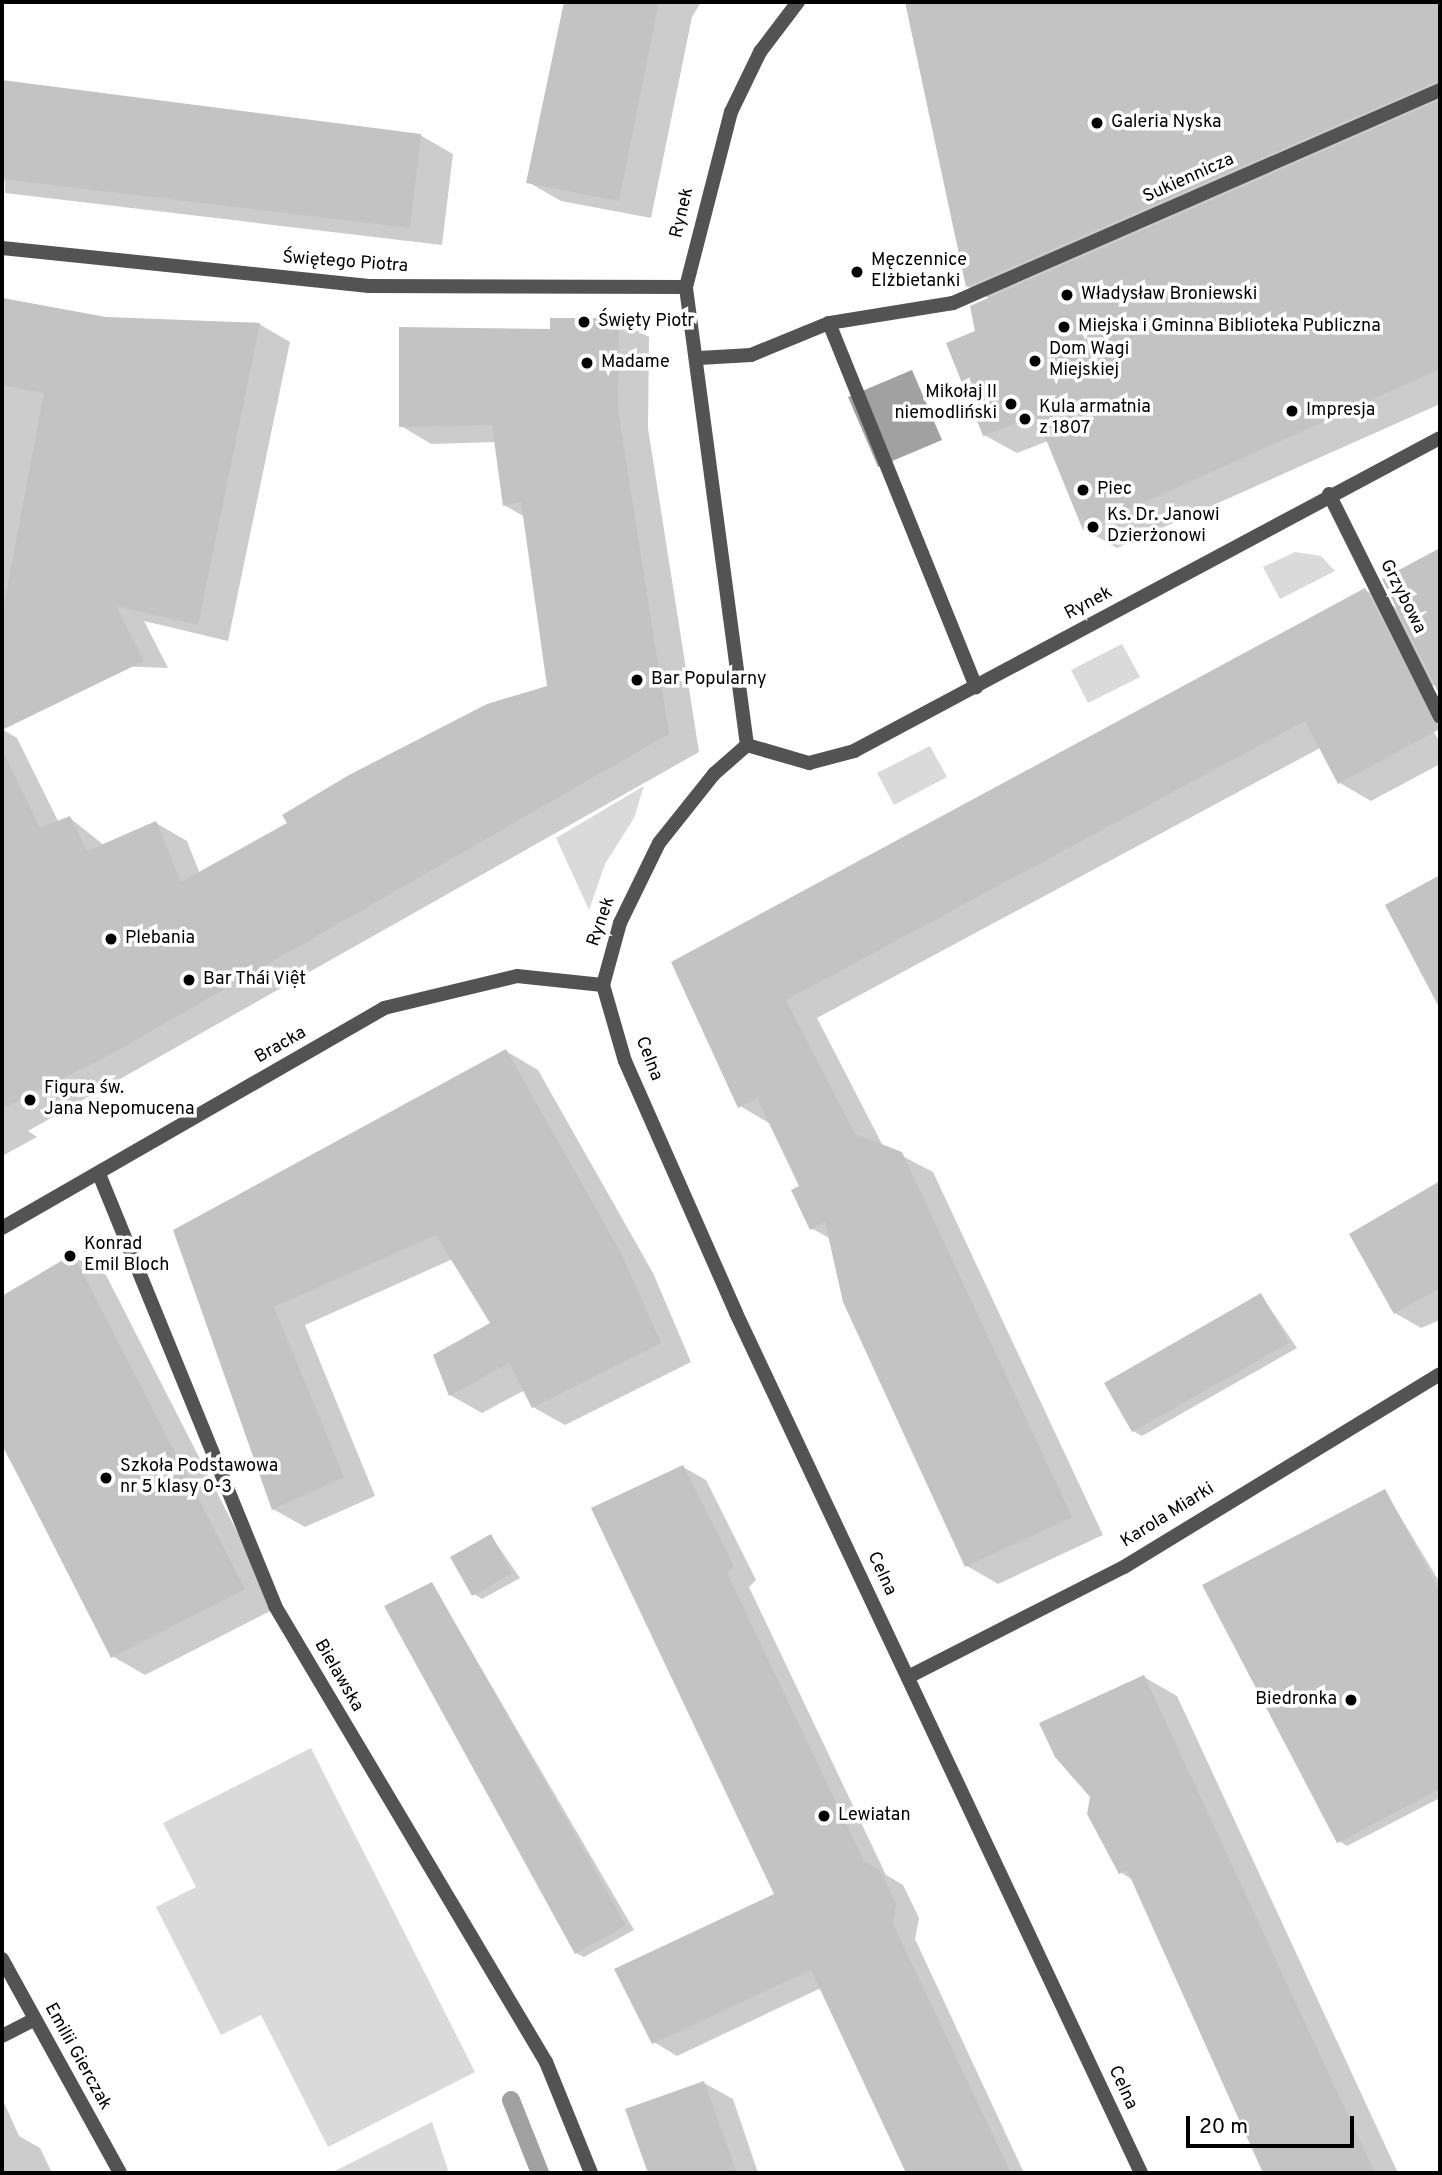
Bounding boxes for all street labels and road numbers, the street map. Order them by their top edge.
street label: Sukiennicza [1140,149,1238,209]
street label: Rynek [667,186,699,240]
street label: Świętego Piotra [281,248,409,278]
street label: Grzybowa [1374,556,1430,638]
street label: Rynek [1061,582,1117,626]
street label: Rynek [583,894,621,950]
street label: Bracka [251,1023,311,1069]
street label: Celna [630,1034,666,1084]
street label: Karola Miarki [1117,1479,1219,1553]
street label: Celna [862,1549,900,1599]
street label: Bielawska [309,1636,367,1716]
street label: Emilii Gierczak [39,2000,115,2114]
street label: Celna [1103,2063,1141,2113]

